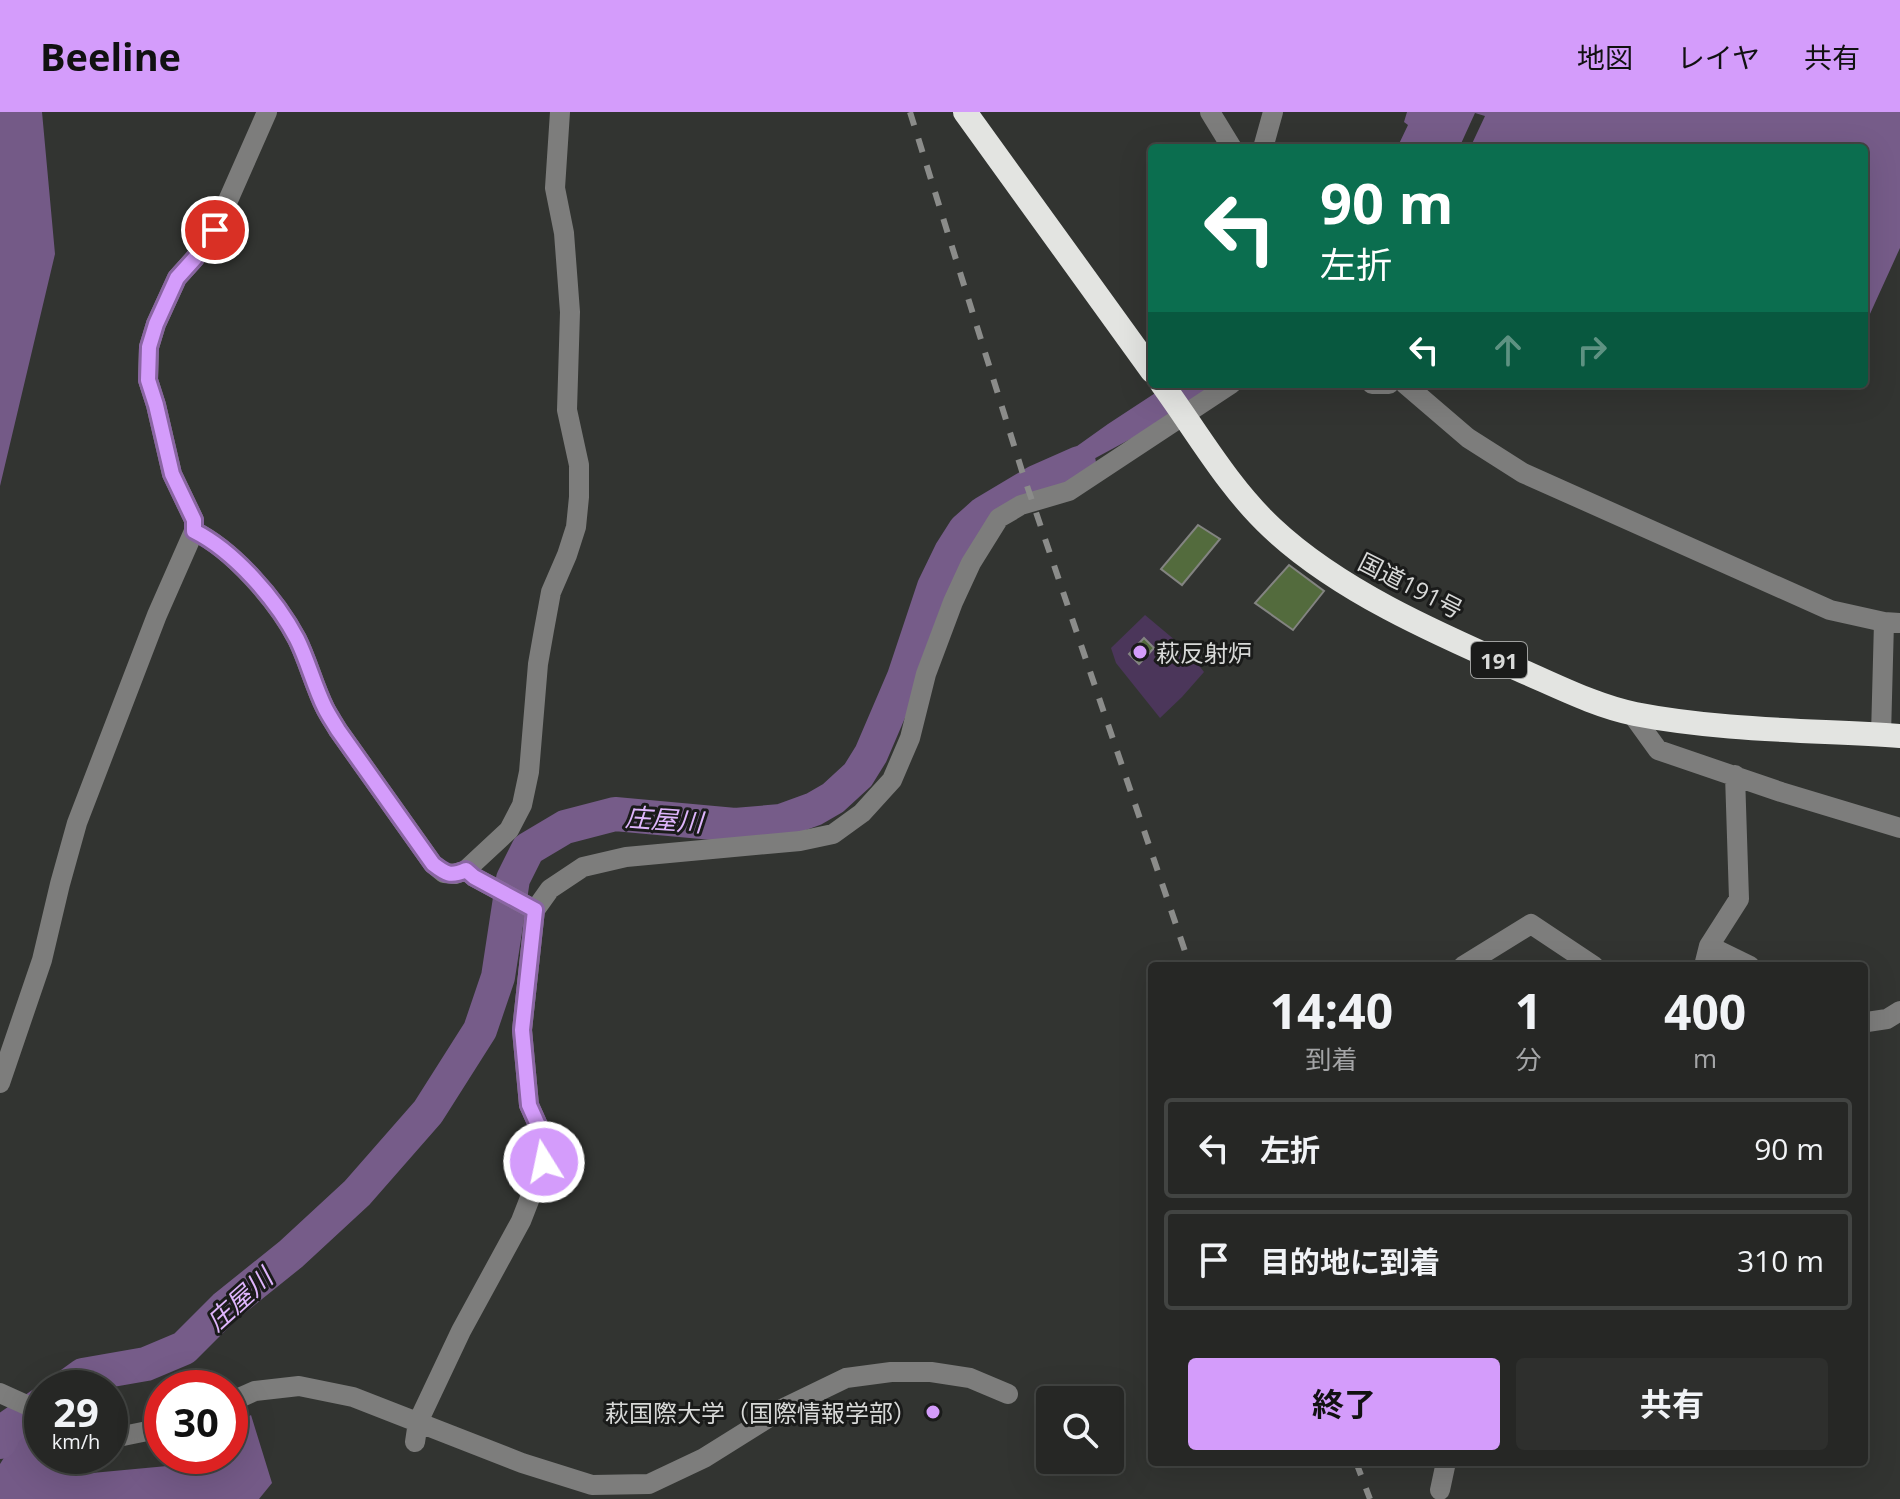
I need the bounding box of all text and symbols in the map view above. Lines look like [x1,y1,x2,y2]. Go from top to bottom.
text: Beeline [40,30,181,82]
text: 地図 [1577,38,1633,76]
text: レイヤ [1677,38,1760,76]
text: 共有 [1804,38,1860,76]
text: 90 m [1320,164,1454,240]
icon: left [1188,176,1292,280]
pin [181,196,249,264]
icon: arrive [193,208,237,252]
text: 左折 [1320,240,1392,289]
icon: left [1402,328,1446,372]
icon: ahead [1486,328,1530,372]
icon: right [1570,328,1614,372]
street label: 国道191号 [1353,545,1469,625]
place label: 萩反射炉 [1156,636,1252,669]
road number: 191 [1471,642,1527,678]
marker: 萩反射炉 [1131,643,1149,661]
water label: 庄屋川 [624,798,707,840]
text: 14:40 [1270,978,1393,1043]
text: 1 [1515,978,1542,1043]
text: 400 [1664,979,1746,1044]
text: m [1693,1040,1717,1076]
text: 到着 [1305,1041,1357,1077]
text: 分 [1516,1041,1542,1077]
position arrow [502,1120,586,1204]
icon: left [1192,1126,1236,1170]
text: 90 m [1754,1128,1824,1169]
text: 左折 [1260,1129,1320,1170]
icon: arrive [1192,1238,1236,1282]
text: 310 m [1737,1240,1824,1281]
text: 目的地に到着 [1260,1241,1440,1282]
water label: 庄屋川 [198,1258,282,1338]
button: 終了 [1188,1358,1500,1450]
button: 共有 [1516,1358,1828,1450]
speed limit sign: 30 [144,1370,248,1474]
text: 29 [53,1384,99,1439]
map controls [1036,1386,1124,1474]
button: search [1036,1386,1124,1474]
place label: 萩国際大学（国際情報学部） [605,1396,917,1429]
marker: 萩国際大学（国際情報学部） [924,1403,942,1421]
text: km/h [52,1428,100,1455]

